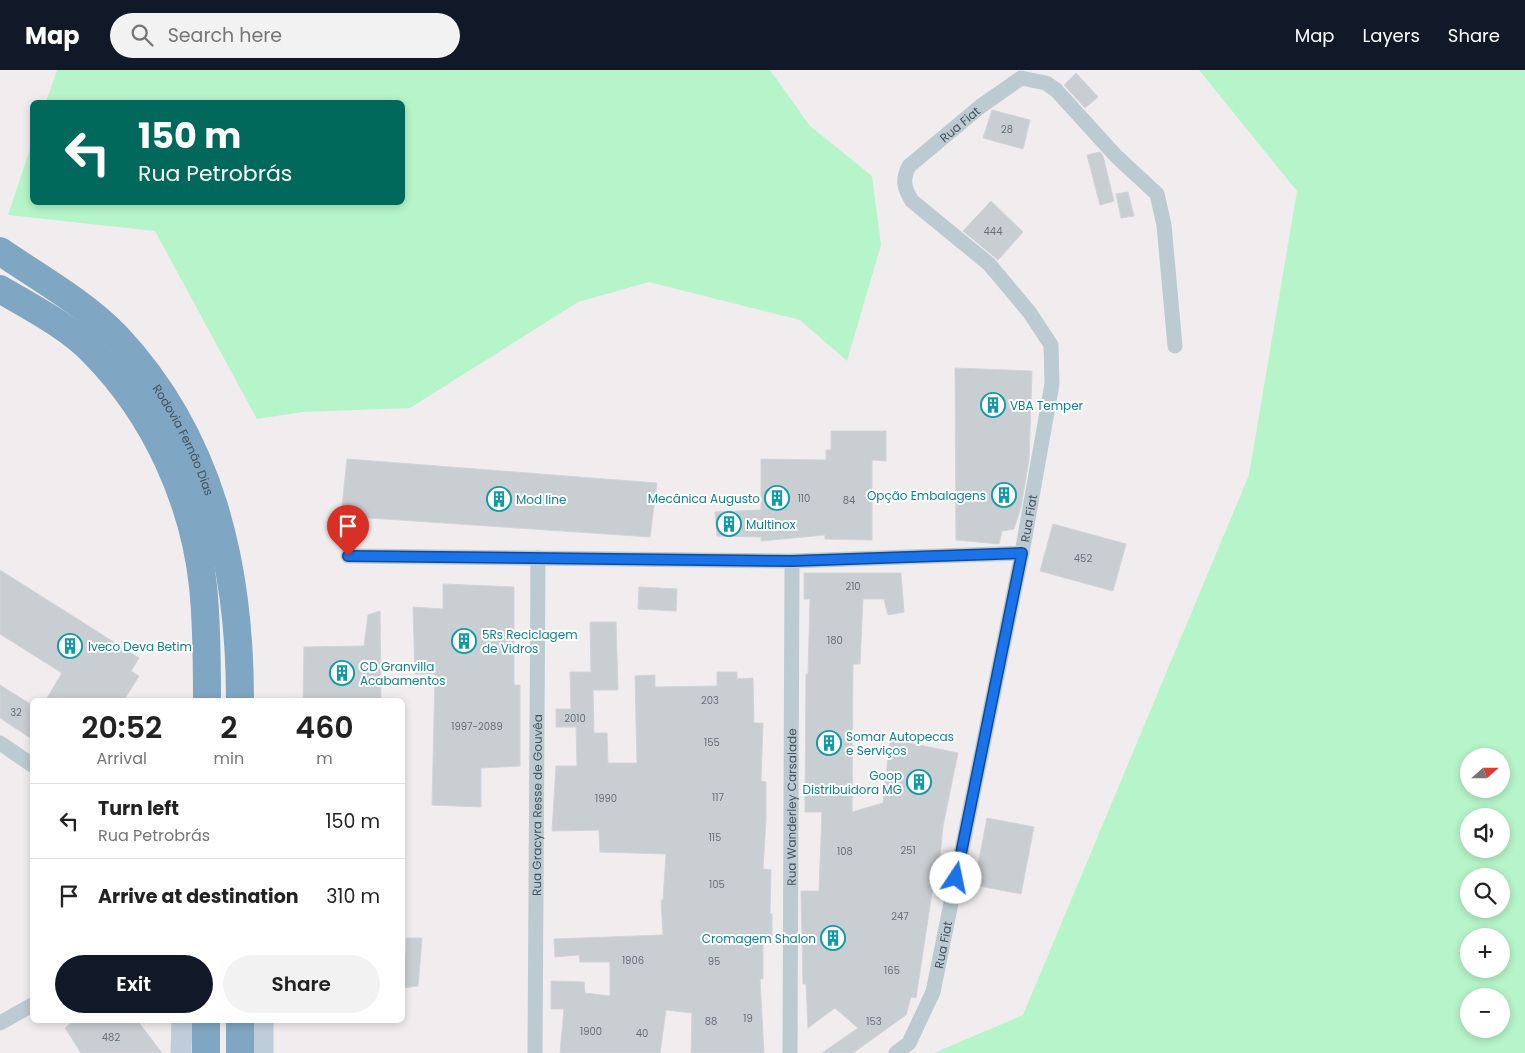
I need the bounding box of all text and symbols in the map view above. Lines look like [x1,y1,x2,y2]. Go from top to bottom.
search box [110,13,460,58]
text: Map [25,19,80,52]
icon: search [128,21,156,49]
text: Search here [168,22,282,49]
text: Map [1295,23,1335,48]
text: Layers [1363,23,1420,48]
text: Share [1448,23,1500,48]
street label: Rua Fiat [936,102,983,146]
text: 150 m [138,111,241,160]
icon: left [55,120,120,185]
house number: 28 [1001,122,1013,137]
text: Rua Petrobrás [138,158,292,189]
house number: 444 [984,224,1002,239]
street label: Rodovia Fernão Dias [149,381,218,498]
building icon: VBA Temper [980,392,1006,418]
place label: VBA Temper [1010,397,1084,414]
building icon: Opção Embalagens [991,482,1017,508]
building icon: Mecânica Augusto [764,485,790,511]
building icon: Mod line [486,486,512,512]
place label: Opção Embalagens [867,487,986,504]
place label: Mecânica Augusto [648,490,760,507]
place label: Mod line [516,491,566,508]
house number: 110 [798,491,810,506]
house number: 84 [843,493,855,508]
street label: Rua Fiat [1016,493,1041,543]
pin [327,505,369,556]
building icon: Multinox [716,511,742,537]
icon: arrive [334,512,362,540]
place label: Multinox [746,516,796,533]
house number: 452 [1074,551,1092,566]
house number: 210 [845,579,861,594]
place label: 5Rs Reciclagem de Vidros [482,626,578,657]
building icon: 5Rs Reciclagem de Vidros [451,628,477,654]
building icon: Iveco Deva Betim [57,633,83,659]
house number: 180 [827,633,843,648]
place label: Iveco Deva Betim [88,638,192,655]
place label: CD Granvilla Acabamentos [360,658,446,689]
building icon: CD Granvilla Acabamentos [329,660,355,686]
house number: 203 [701,693,719,708]
house number: 32 [10,705,22,720]
text: 20:52 [81,706,162,749]
text: 2 [220,706,237,749]
text: 460 [295,706,354,749]
house number: 2010 [564,711,586,726]
street label: Rua Gracyra Resse de Gouvêa [527,714,546,896]
house number: 1997-2089 [451,719,503,734]
street label: Rua Wanderley Carsalade [782,728,800,886]
place label: Somar Autopecas e Serviços [846,728,954,759]
building icon: Somar Autopecas e Serviços [816,730,842,756]
house number: 155 [704,735,720,750]
text: Arrival [97,747,147,770]
text: min [213,747,244,770]
text: m [316,747,333,770]
north arrow [1460,748,1510,798]
map controls [1460,748,1510,1038]
place label: Goop Distribuidora MG [803,767,902,798]
building icon: Goop Distribuidora MG [906,769,932,795]
house number: 117 [712,790,724,805]
house number: 1990 [595,791,617,806]
text: Turn left [98,795,179,822]
icon: left [55,807,83,835]
text: 150 m [325,808,380,835]
button: sound [1460,808,1510,858]
text: Rua Petrobrás [98,824,210,847]
house number: 115 [709,830,721,845]
house number: 251 [900,843,916,858]
house number: 108 [837,844,853,859]
position arrow [929,851,981,903]
button: search [1460,868,1510,918]
house number: 105 [709,877,725,892]
icon: arrive [55,882,83,910]
text: Arrive at destination [98,883,299,910]
text: 310 m [326,883,380,910]
house number: 247 [891,909,909,924]
street label: Rua Fiat [930,920,956,970]
building icon: Cromagem Shalon [820,925,846,951]
button: + [1460,928,1510,978]
place label: Cromagem Shalon [702,930,816,947]
house number: 1906 [622,953,644,968]
house number: 95 [708,954,720,969]
button: Exit [55,955,213,1013]
button: Share [223,955,380,1013]
house number: 165 [884,963,900,978]
button: − [1460,988,1510,1038]
house number: 19 [743,1011,753,1026]
house number: 88 [705,1014,717,1029]
house number: 153 [866,1014,882,1029]
house number: 1900 [580,1024,602,1039]
house number: 40 [636,1026,648,1041]
house number: 482 [102,1030,120,1045]

